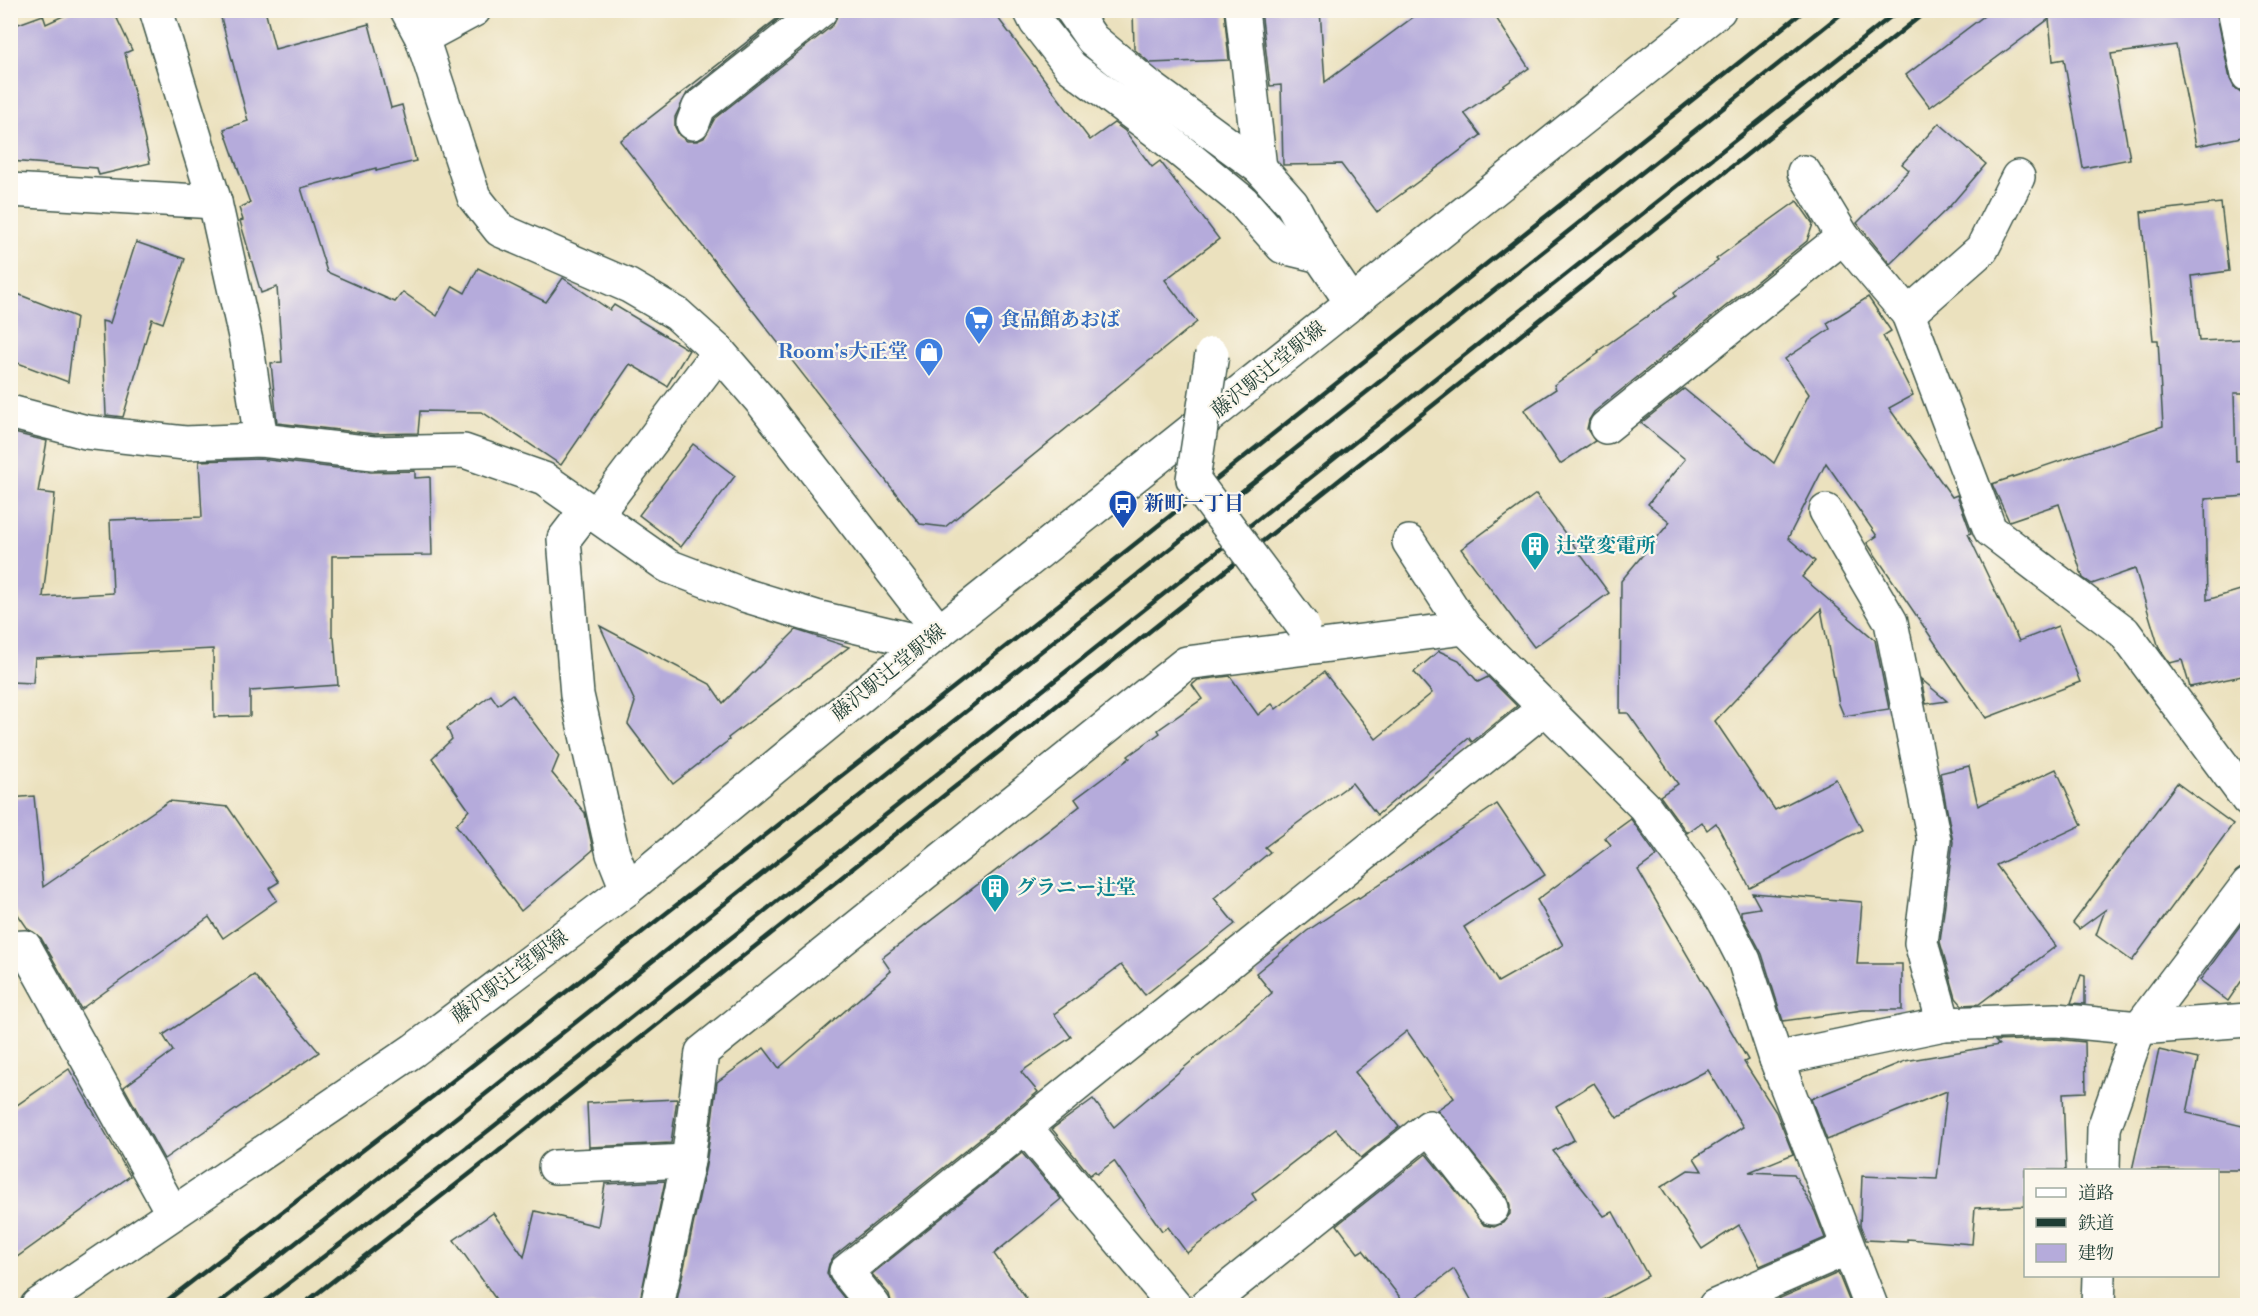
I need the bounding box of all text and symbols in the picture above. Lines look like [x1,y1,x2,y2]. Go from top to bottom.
supermarket icon: 食品館あおば [963,304,995,346]
place label: 食品館あおば [1000,308,1120,333]
street label: 藤沢駅辻堂駅線 [1207,316,1331,424]
shop icon: Room's大正堂 [913,336,945,378]
place label: Room's大正堂 [778,340,908,365]
bus stop icon: 新町一丁目 [1107,488,1139,530]
place label: 新町一丁目 [1144,492,1244,517]
building icon: 辻堂変電所 [1519,530,1551,572]
place label: 辻堂変電所 [1556,534,1656,559]
street label: 藤沢駅辻堂駅線 [827,619,951,727]
building icon: グラニー辻堂 [979,872,1011,914]
place label: グラニー辻堂 [1016,876,1136,901]
street label: 藤沢駅辻堂駅線 [447,925,573,1029]
legend [2024,1169,2219,1277]
text: 道路 [2078,1182,2114,1205]
text: 鉄道 [2078,1212,2114,1235]
text: 建物 [2078,1242,2114,1265]

